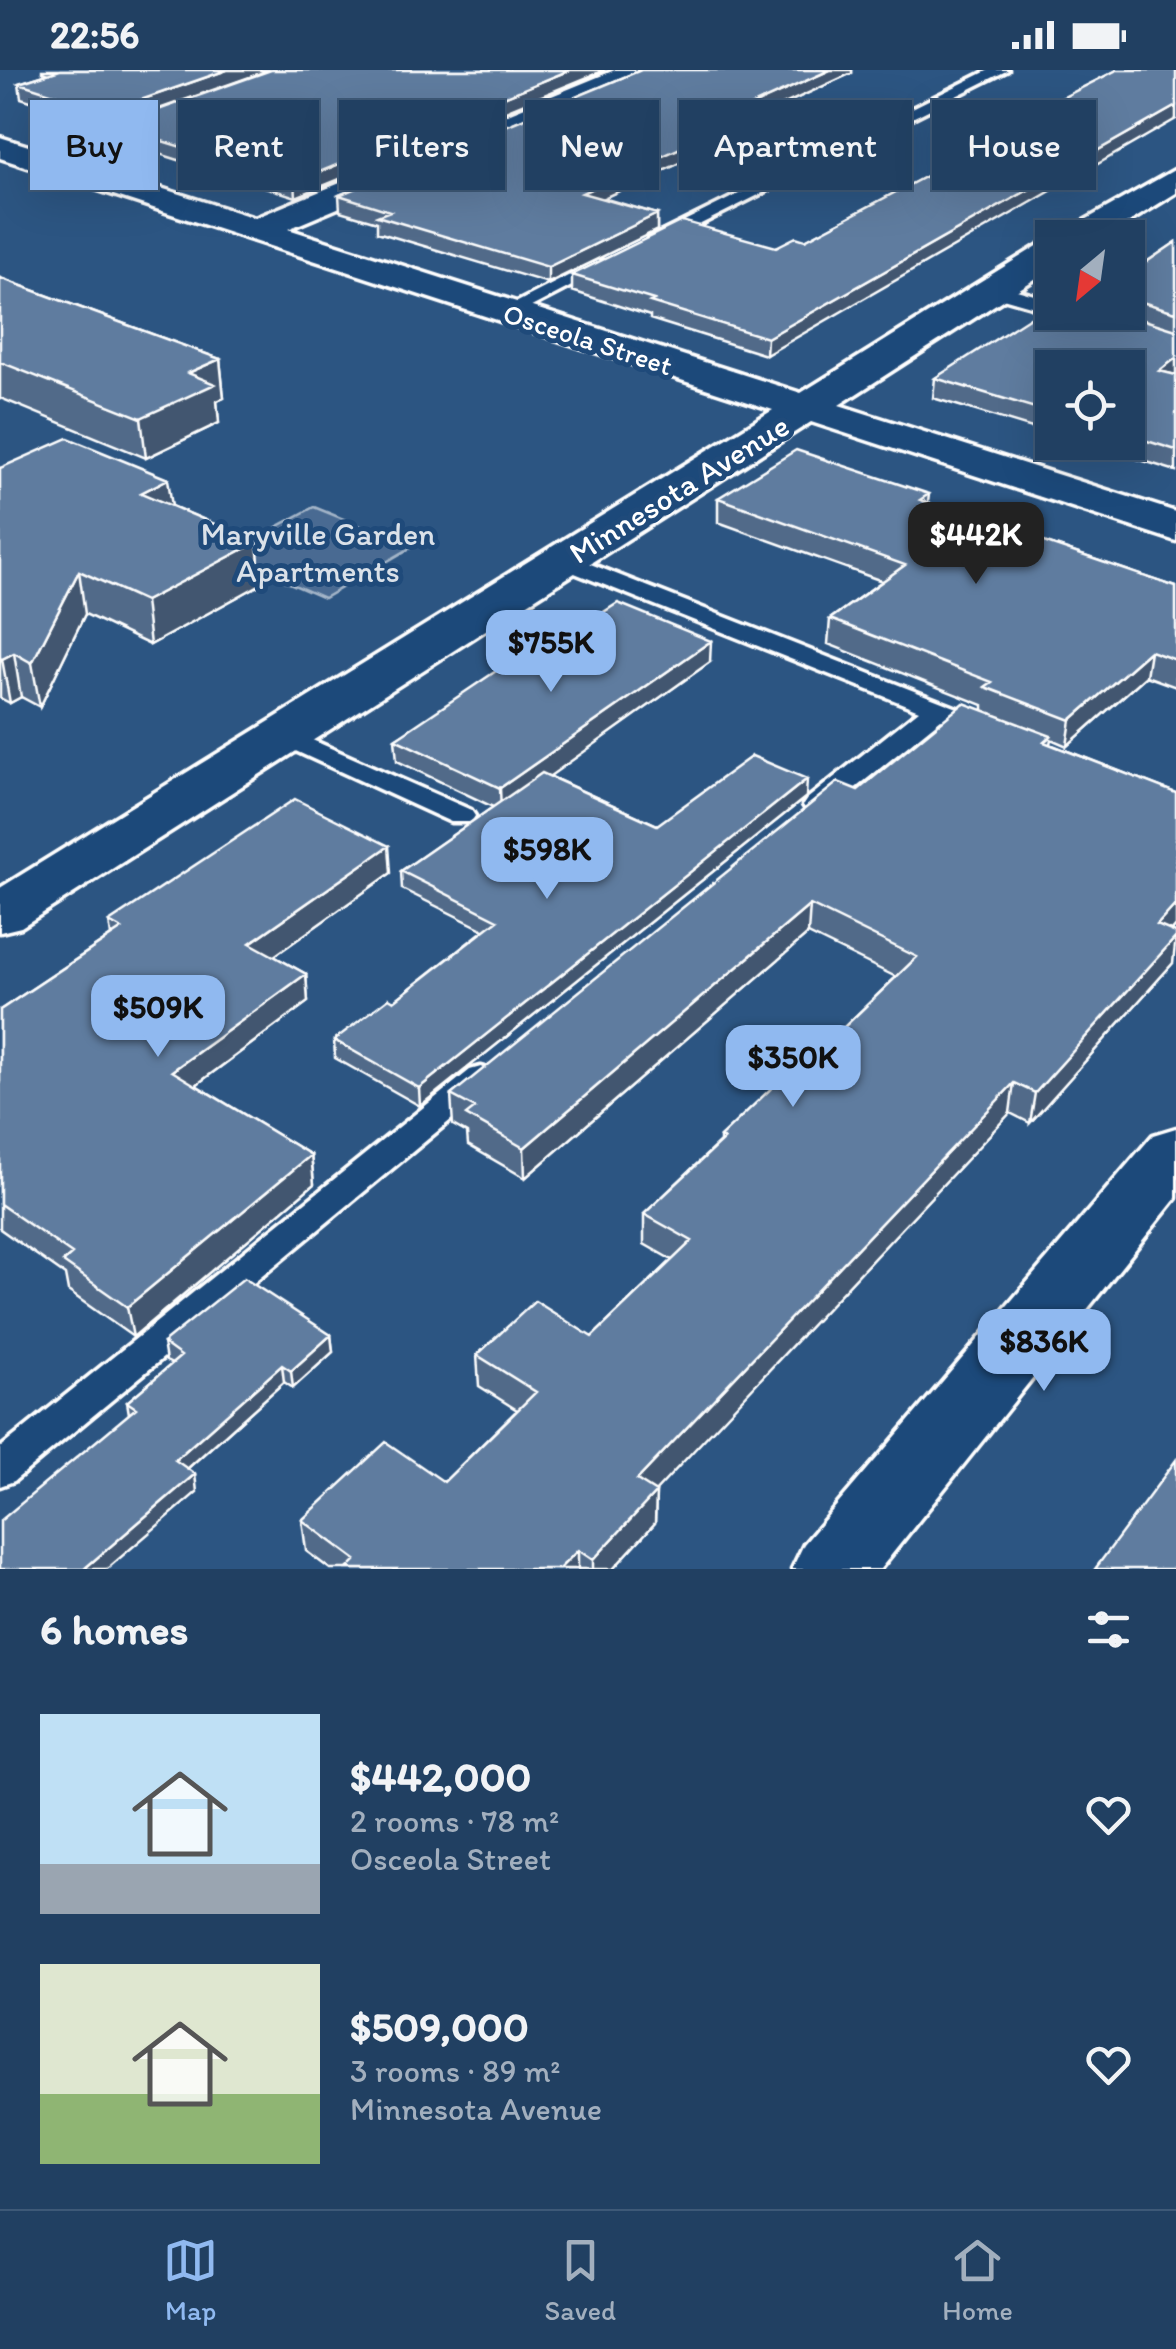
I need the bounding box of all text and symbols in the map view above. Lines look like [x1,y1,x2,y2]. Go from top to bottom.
text: 22:56 [50,12,139,58]
chip: Buy [30,100,158,190]
chip: Rent [178,100,319,190]
chip: Filters [339,100,505,190]
chip: New [525,100,659,190]
chip: Apartment [679,100,912,190]
chip: House [932,100,1096,190]
north arrow [1035,220,1145,330]
map controls [1035,220,1145,460]
street label: Osceola Street [499,296,677,382]
button: locate [1035,350,1145,460]
street label: Minnesota Avenue [562,406,796,572]
pin: $442K [906,502,1046,587]
park label: Maryville Garden Apartments [201,515,435,590]
text: $442K [930,515,1022,553]
pin: $755K [481,610,621,695]
text: $755K [508,623,594,661]
pin: $598K [477,817,617,902]
text: $598K [503,830,591,868]
pin: $509K [88,975,228,1060]
text: $509K [113,988,203,1026]
pin: $350K [723,1025,863,1110]
text: $350K [748,1038,838,1076]
pin: $836K [974,1309,1114,1394]
text: $836K [1000,1322,1088,1360]
icon: filters [1081,1602,1136,1657]
text: 6 homes [40,1604,188,1655]
text: $442,000 [350,1751,531,1802]
icon: home [120,1754,240,1874]
icon: heart [1081,1787,1136,1842]
text: 2 rooms · 78 m² [350,1802,559,1840]
text: Osceola Street [350,1840,551,1878]
text: $509,000 [350,2001,529,2052]
icon: home [120,2004,240,2124]
icon: heart [1081,2037,1136,2092]
text: 3 rooms · 89 m² [350,2052,561,2090]
text: Minnesota Avenue [350,2090,602,2128]
tab: Map [163,2233,218,2327]
tab: Saved [544,2233,616,2327]
tab: Home [942,2233,1013,2327]

